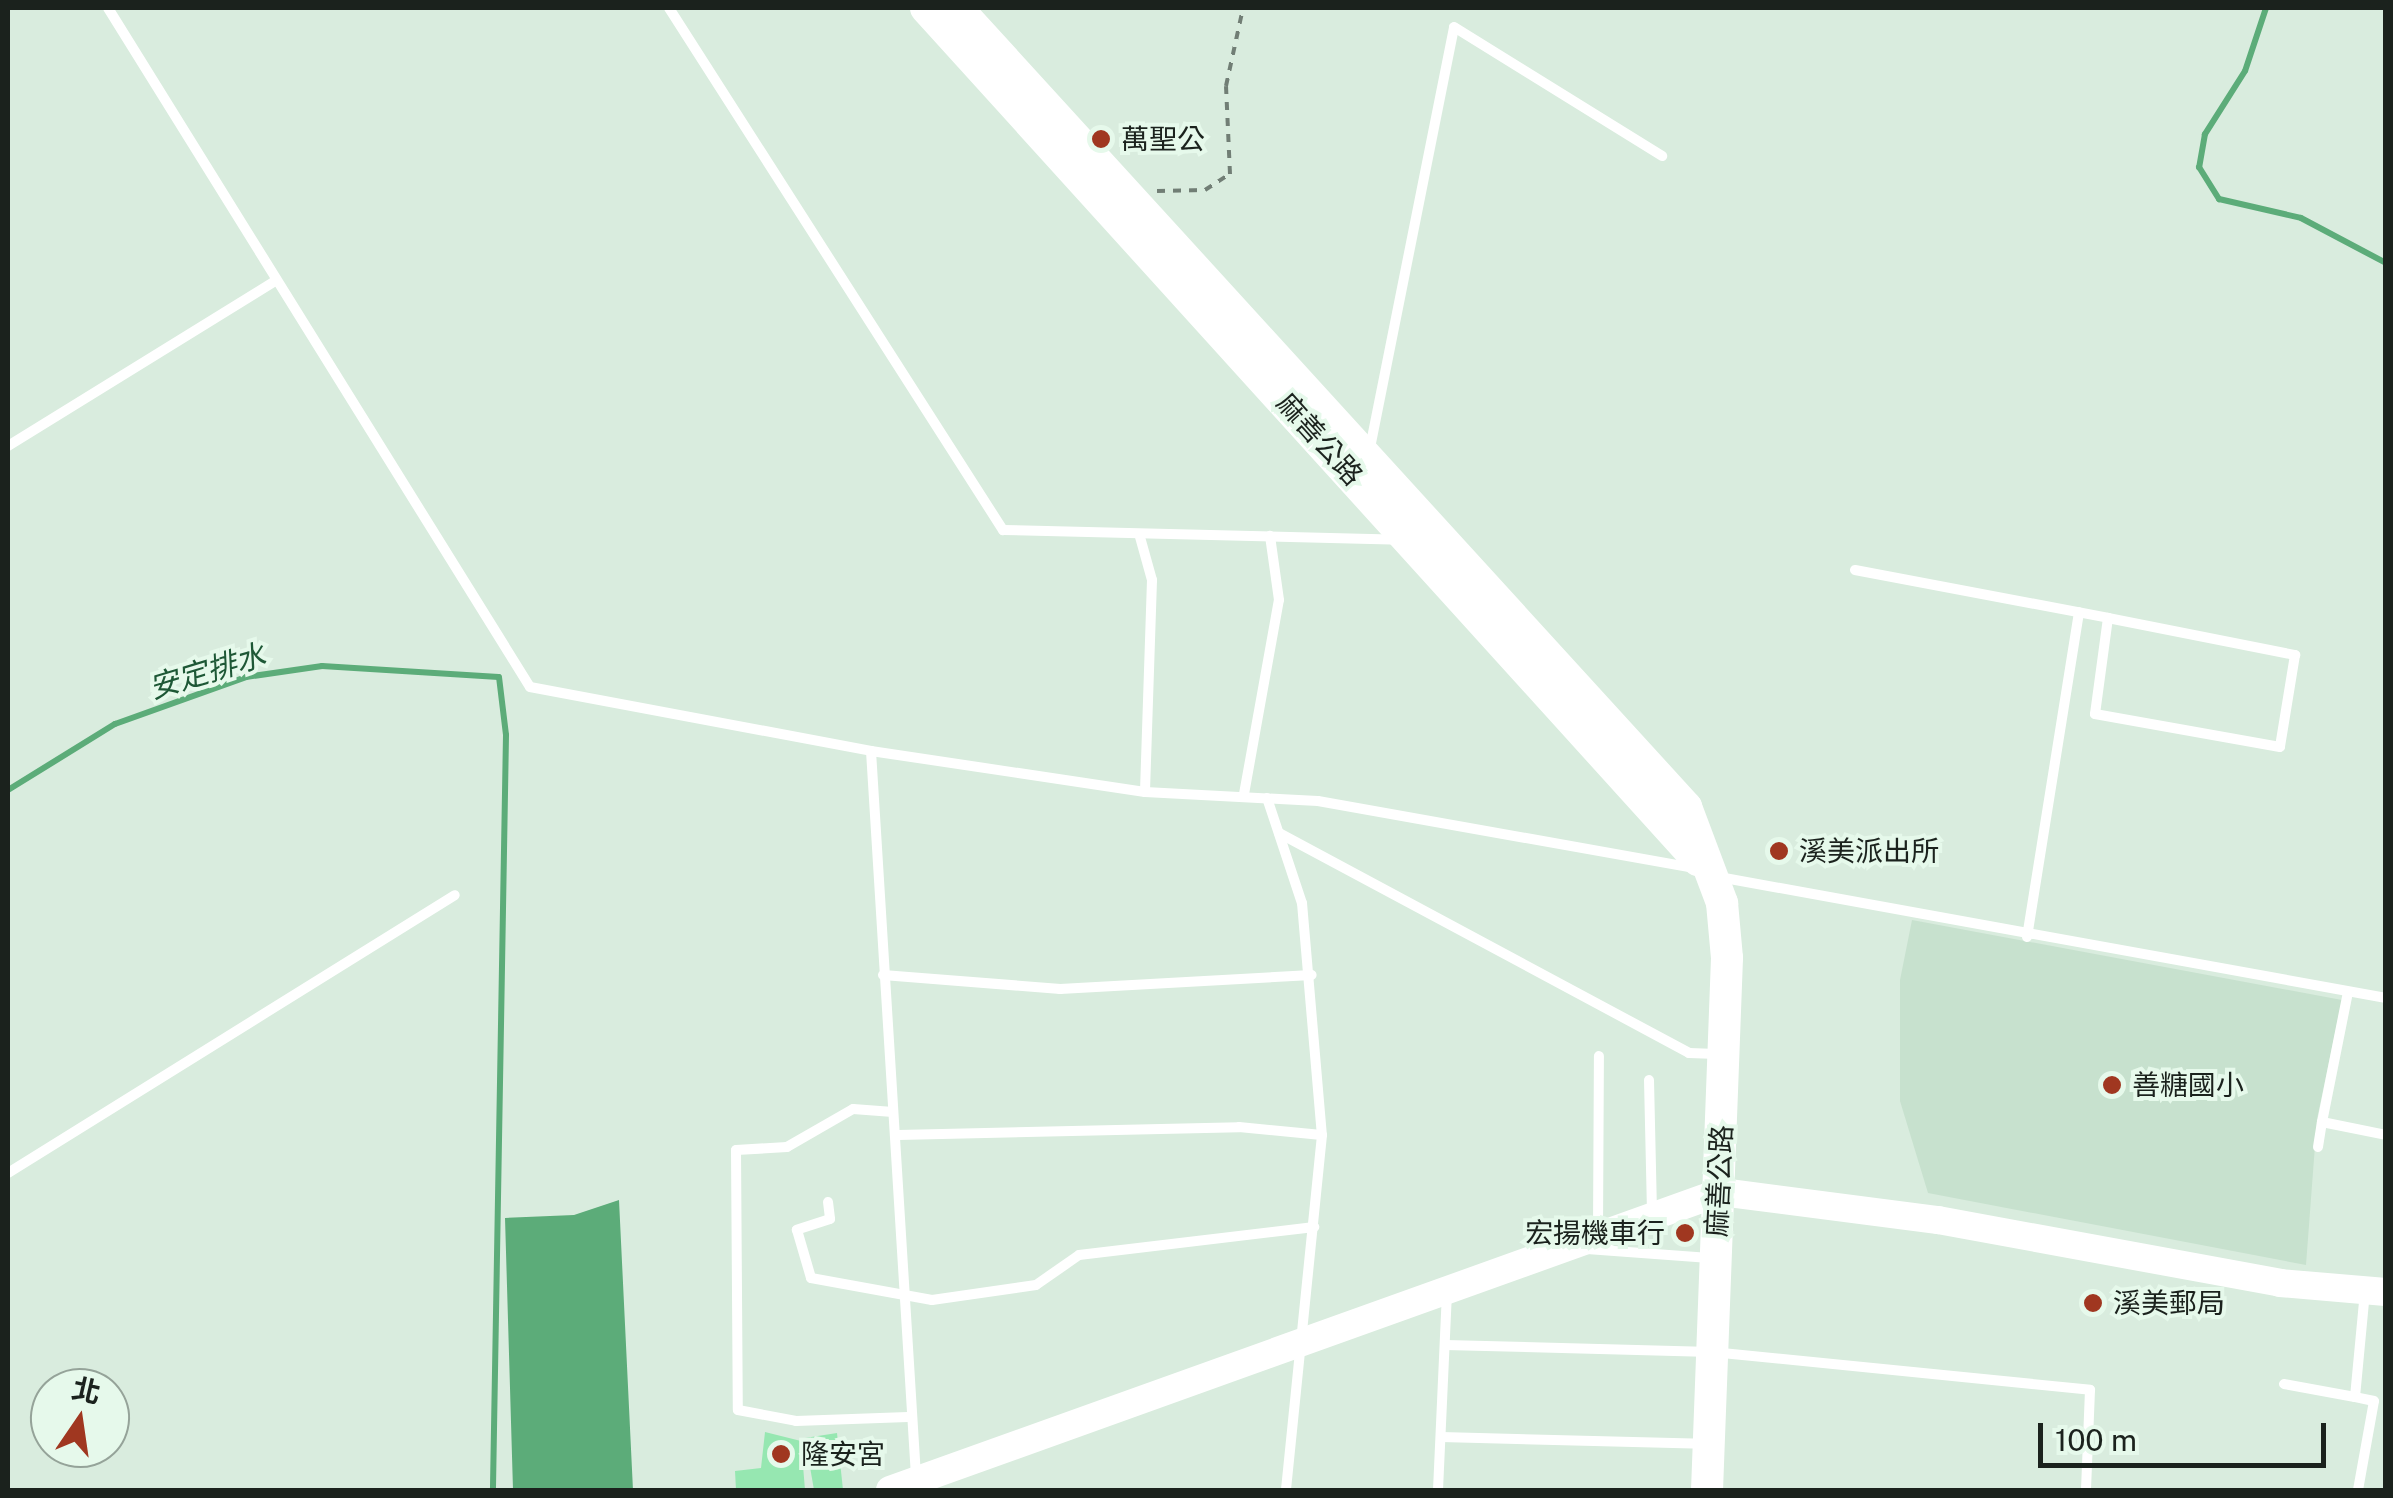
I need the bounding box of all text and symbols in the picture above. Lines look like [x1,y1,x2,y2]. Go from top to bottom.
place label: 萬聖公 [1121,122,1205,156]
marker: 萬聖公 [1090,128,1112,150]
street label: 麻善公路 [1270,386,1370,492]
water label: 安定排水 [144,636,270,706]
place label: 溪美派出所 [1799,834,1939,868]
marker: 溪美派出所 [1768,840,1790,862]
place label: 善糖國小 [2132,1068,2244,1102]
marker: 善糖國小 [2101,1074,2123,1096]
street label: 麻善公路 [1699,1124,1739,1238]
place label: 宏揚機車行 [1525,1216,1665,1250]
marker: 宏揚機車行 [1674,1222,1696,1244]
place label: 溪美郵局 [2113,1286,2225,1320]
marker: 溪美郵局 [2082,1292,2104,1314]
north arrow [30,1368,130,1468]
text: 北 [69,1371,104,1409]
scale bar [2043,1403,2330,1465]
text: 100 m [2055,1422,2137,1458]
place label: 隆安宮 [801,1437,885,1471]
marker: 隆安宮 [770,1443,792,1465]

